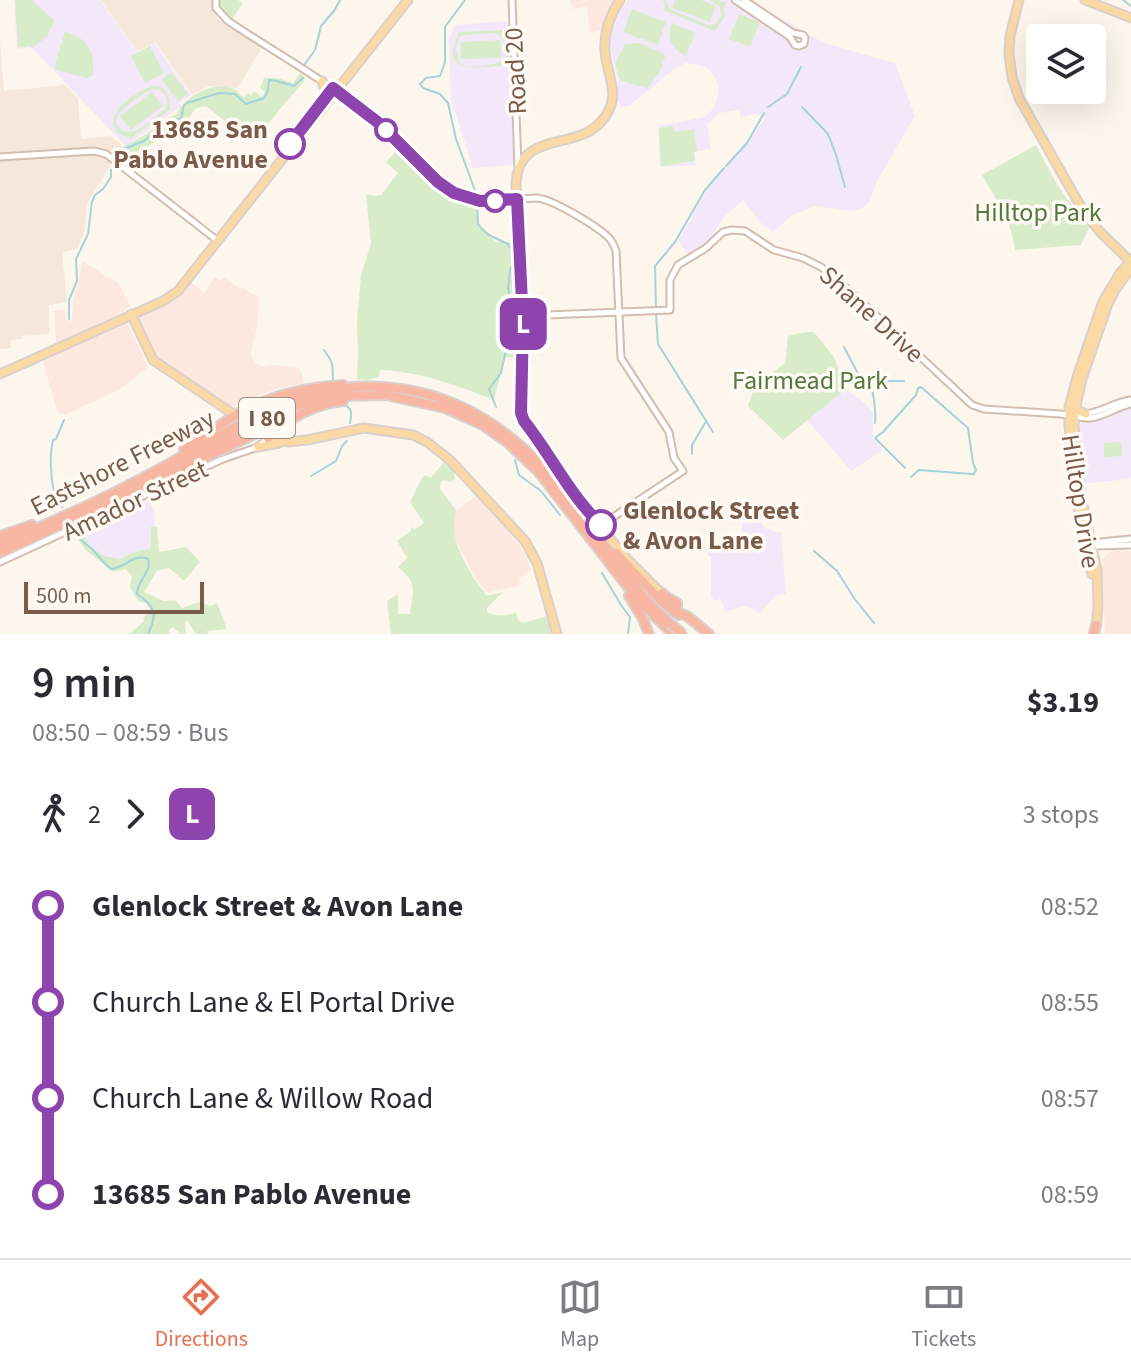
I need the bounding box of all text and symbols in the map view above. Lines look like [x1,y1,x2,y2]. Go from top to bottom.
map controls [1026,24,1106,104]
button: layers [1026,24,1106,104]
street label: Road 20 [495,27,536,115]
place label: 13685 San Pablo Avenue [113,111,268,178]
unlabelled marker [375,119,397,141]
marker: 13685 San Pablo Avenue [275,129,305,159]
unlabelled marker [484,190,506,212]
park label: Hilltop Park [974,194,1102,231]
street label: Shane Drive [811,257,932,372]
line badge: L [497,298,549,350]
text: L [516,304,530,344]
park label: Fairmead Park [732,362,888,399]
road number: I 80 [239,398,295,438]
street label: Eastshore Freeway [24,400,221,525]
street label: Hilltop Drive [1052,431,1109,571]
street label: Amador Street [56,450,214,550]
place label: Glenlock Street & Avon Lane [623,492,799,559]
marker: Glenlock Street & Avon Lane [586,510,616,540]
scale bar [24,578,204,614]
text: 500 m [36,580,91,612]
text: 9 min [32,652,137,715]
text: $3.19 [1027,681,1099,724]
text: 08:50 – 08:59 · Bus [32,714,228,751]
icon: walk [32,792,76,836]
icon: forward [113,792,157,836]
text: L [185,794,199,834]
text: 2 [88,796,101,833]
text: 3 stops [1023,796,1099,833]
text: Glenlock Street & Avon Lane [92,885,463,928]
text: 08:52 [1041,888,1099,925]
text: Church Lane & El Portal Drive [92,981,455,1024]
text: 08:55 [1041,984,1099,1021]
text: Church Lane & Willow Road [92,1077,434,1120]
text: 08:57 [1041,1080,1099,1117]
text: 13685 San Pablo Avenue [92,1173,411,1216]
text: 08:59 [1041,1176,1099,1213]
tab: Directions [155,1275,248,1355]
tab: Map [558,1275,602,1355]
tab: Tickets [911,1275,976,1355]

